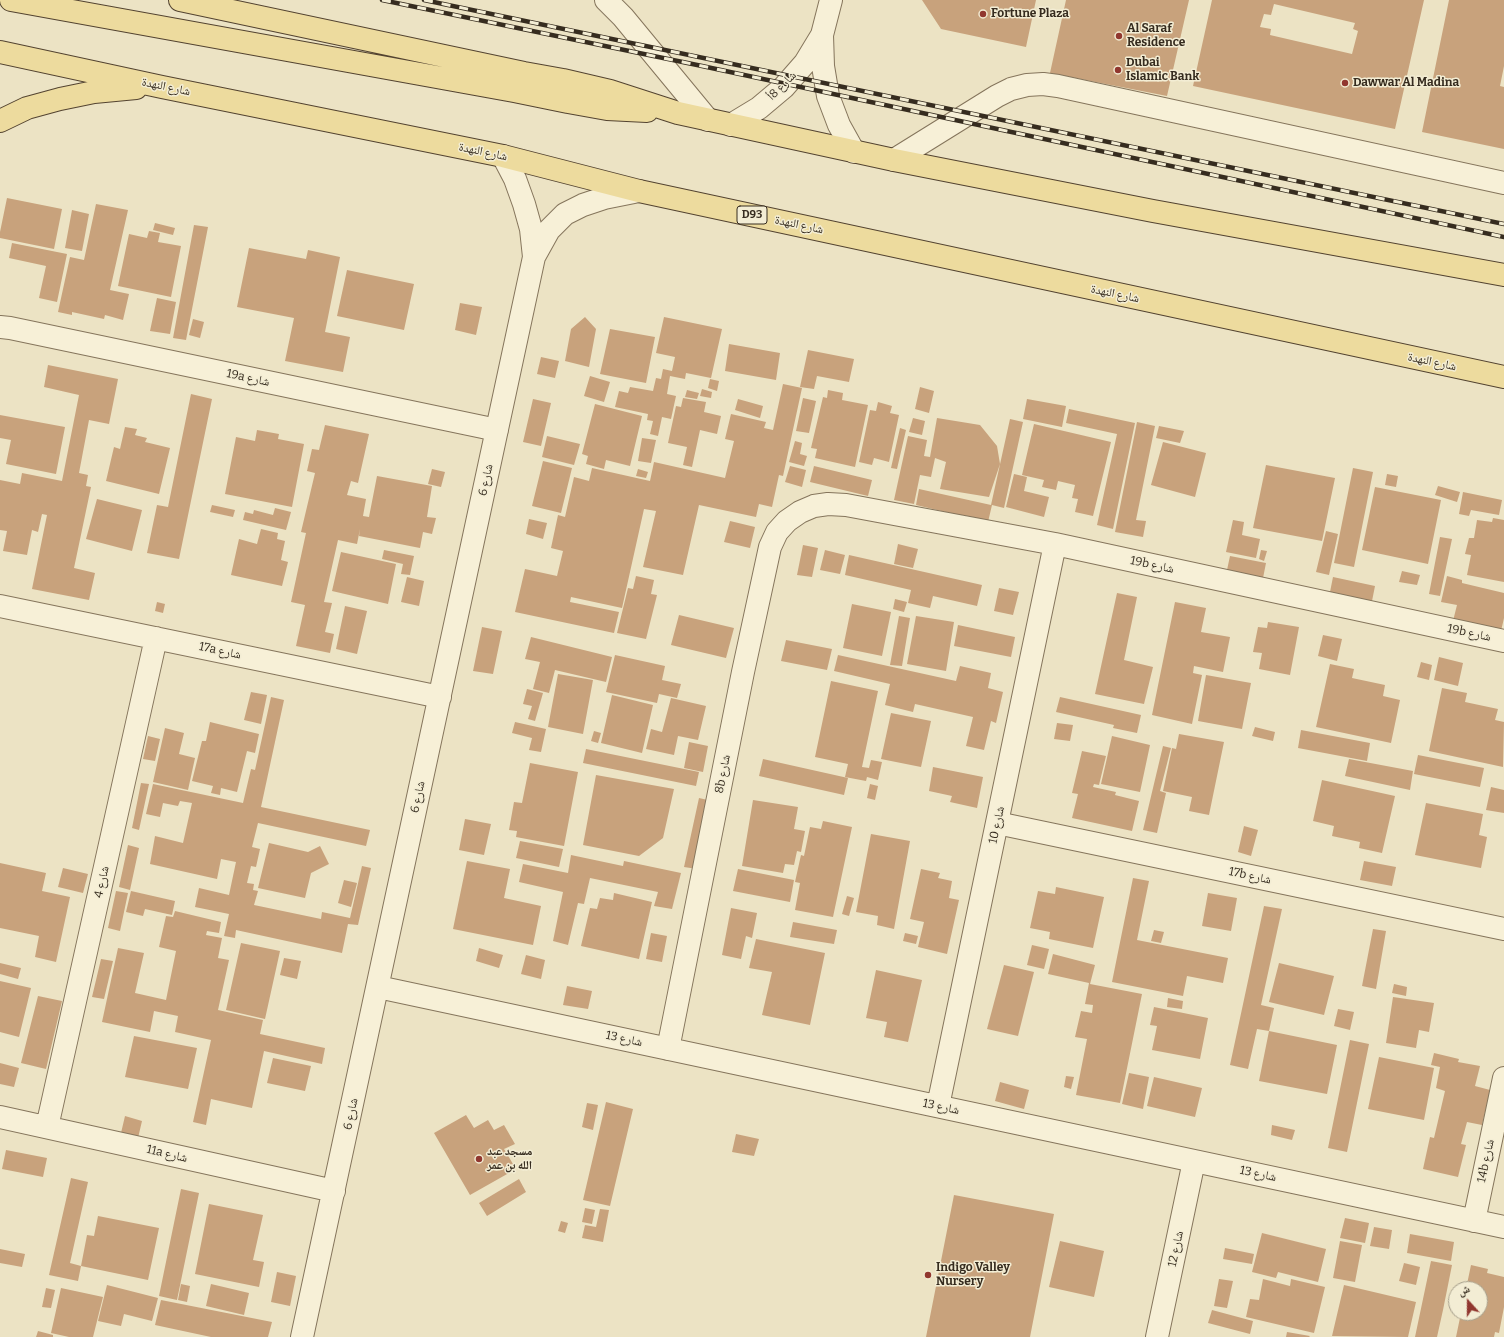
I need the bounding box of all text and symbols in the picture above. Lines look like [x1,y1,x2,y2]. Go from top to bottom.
place label: Fortune Plaza [991,7,1069,21]
marker: Fortune Plaza [978,9,988,19]
place label: Al Saraf Residence [1127,22,1185,50]
marker: Al Saraf Residence [1114,31,1124,41]
place label: Dubai Islamic Bank [1126,56,1199,84]
marker: Dubai Islamic Bank [1113,65,1123,75]
street label: شارع 8أ [764,68,800,104]
street label: شارع النهدة [140,75,192,99]
place label: Dawwar Al Madina [1353,76,1459,90]
marker: Dawwar Al Madina [1340,78,1350,88]
street label: شارع النهدة [457,140,509,164]
road number: D93 [737,206,767,224]
street label: شارع النهدة [773,213,825,237]
street label: شارع النهدة [1089,282,1141,306]
street label: شارع النهدة [1406,350,1458,374]
street label: 19a شارع [225,366,271,390]
street label: شارع 6 [476,463,496,497]
street label: 19b شارع [1129,553,1175,577]
street label: 19b شارع [1446,621,1492,645]
street label: 17a شارع [198,640,242,662]
street label: 8b شارع [712,753,734,795]
street label: شارع 6 [408,780,428,814]
street label: شارع 10 [986,805,1008,845]
street label: 17b شارع [1228,864,1272,888]
street label: شارع 4 [91,865,113,899]
street label: شارع 13 [604,1028,644,1050]
street label: شارع 13 [921,1096,961,1118]
street label: شارع 6 [341,1097,361,1131]
street label: 14b شارع [1474,1138,1498,1184]
street label: 11a شارع [145,1142,189,1166]
place label: مسجد عبد الله بن عمر [487,1145,532,1173]
marker: مسجد عبد الله بن عمر [474,1154,484,1164]
street label: شارع 13 [1238,1163,1278,1185]
street label: شارع 12 [1165,1230,1187,1268]
place label: Indigo Valley Nursery [936,1261,1010,1289]
marker: Indigo Valley Nursery [923,1270,933,1280]
north arrow [1448,1281,1488,1321]
text: ش [1456,1282,1472,1298]

